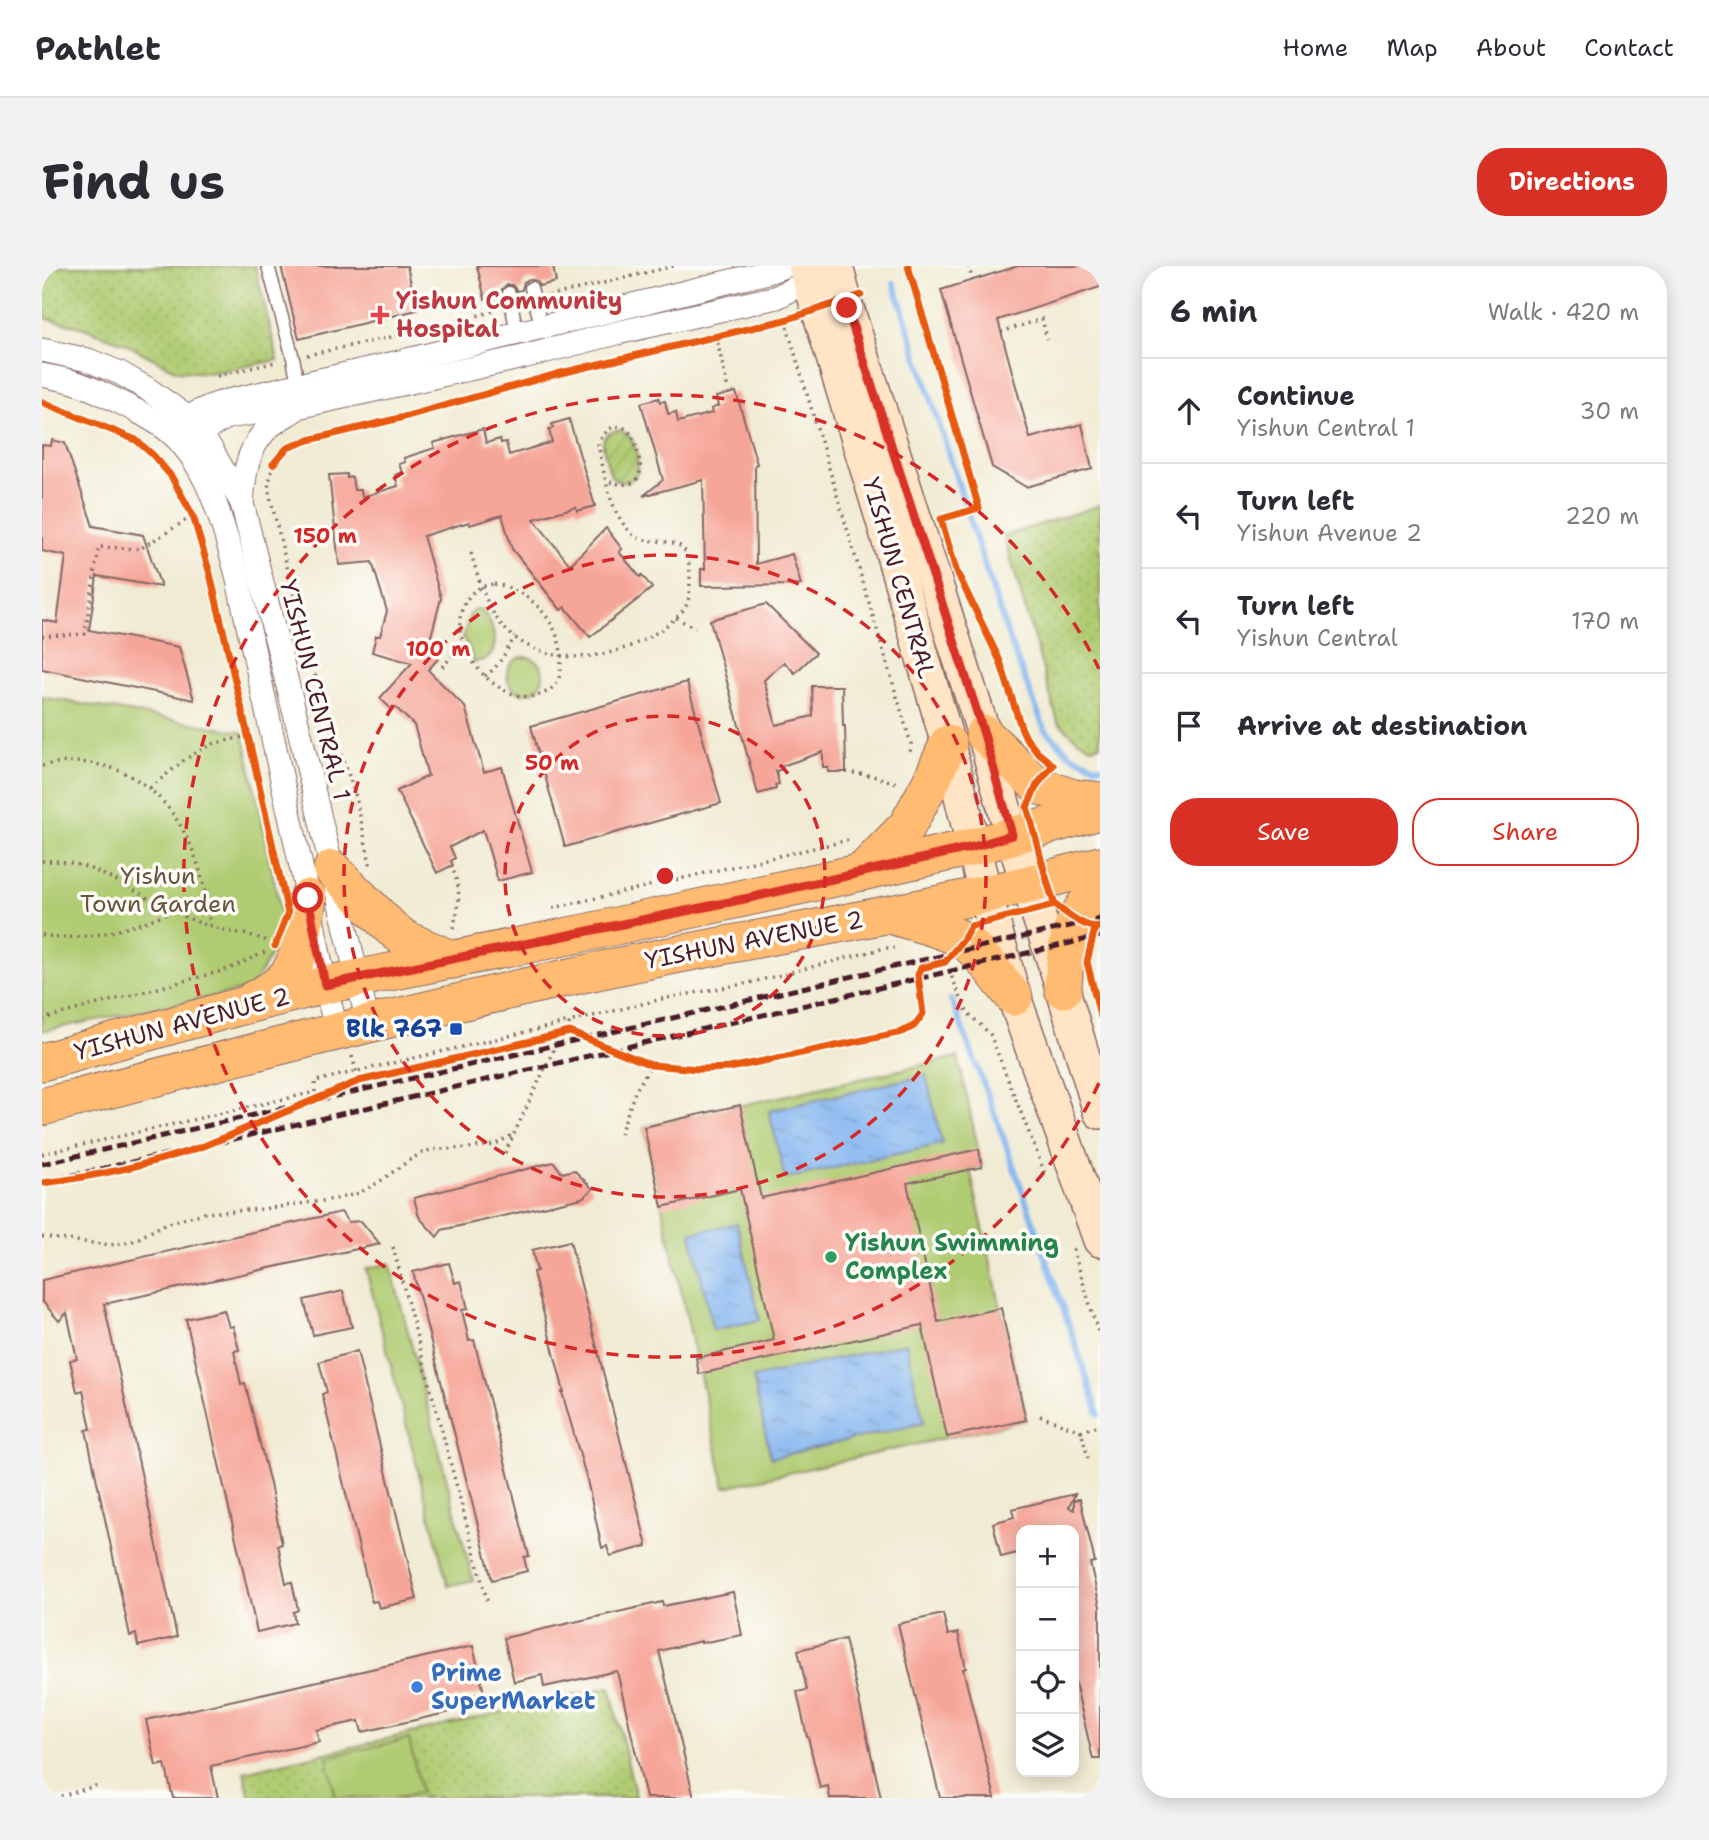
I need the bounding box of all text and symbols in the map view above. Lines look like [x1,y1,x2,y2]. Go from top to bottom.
text: Pathlet [35,26,161,71]
text: Home [1282,32,1348,64]
text: Map [1386,32,1438,64]
text: About [1476,32,1546,64]
text: Contact [1584,32,1674,64]
button: Directions [1477,148,1667,216]
text: Find us [42,149,225,215]
place label: Yishun Community Hospital [396,285,622,345]
text: 6 min [1170,291,1257,332]
route end [831,292,862,323]
text: Walk · 420 m [1488,297,1639,327]
marker: Yishun Community Hospital [370,305,390,325]
text: Continue [1237,378,1355,413]
icon: ahead [1170,392,1208,430]
text: 30 m [1580,396,1639,426]
text: Yishun Central 1 [1237,413,1415,443]
street label: YISHUN CENTRAL [855,474,943,682]
text: Turn left [1237,483,1354,518]
icon: left [1170,497,1208,535]
text: 220 m [1565,501,1639,531]
text: Yishun Avenue 2 [1237,518,1422,548]
text: 150 m [293,522,357,550]
street label: YISHUN CENTRAL 1 [272,576,358,804]
text: Turn left [1237,588,1354,623]
icon: left [1170,602,1208,640]
text: 170 m [1571,606,1639,636]
text: Yishun Central [1237,623,1398,653]
text: 100 m [406,635,470,663]
icon: arrive [1170,707,1208,745]
text: Arrive at destination [1237,708,1527,743]
text: 50 m [525,749,579,777]
button: Save [1170,798,1398,866]
button: Share [1412,798,1639,866]
park label: Yishun Town Garden [80,860,236,920]
centre of rings [653,864,677,888]
route start [292,882,323,913]
street label: YISHUN AVENUE 2 [642,903,866,977]
street label: YISHUN AVENUE 2 [71,980,293,1068]
place label: Blk 767 [346,1013,442,1045]
marker: Blk 767 [448,1021,464,1037]
place label: Yishun Swimming Complex [845,1227,1059,1287]
marker: Yishun Swimming Complex [823,1249,839,1265]
map controls [1016,1525,1079,1777]
button: + [1016,1525,1079,1588]
button: − [1016,1588,1079,1651]
button: locate [1016,1651,1079,1714]
place label: Prime SuperMarket [431,1657,596,1717]
marker: Prime SuperMarket [409,1679,425,1695]
button: layers [1016,1714,1079,1777]

